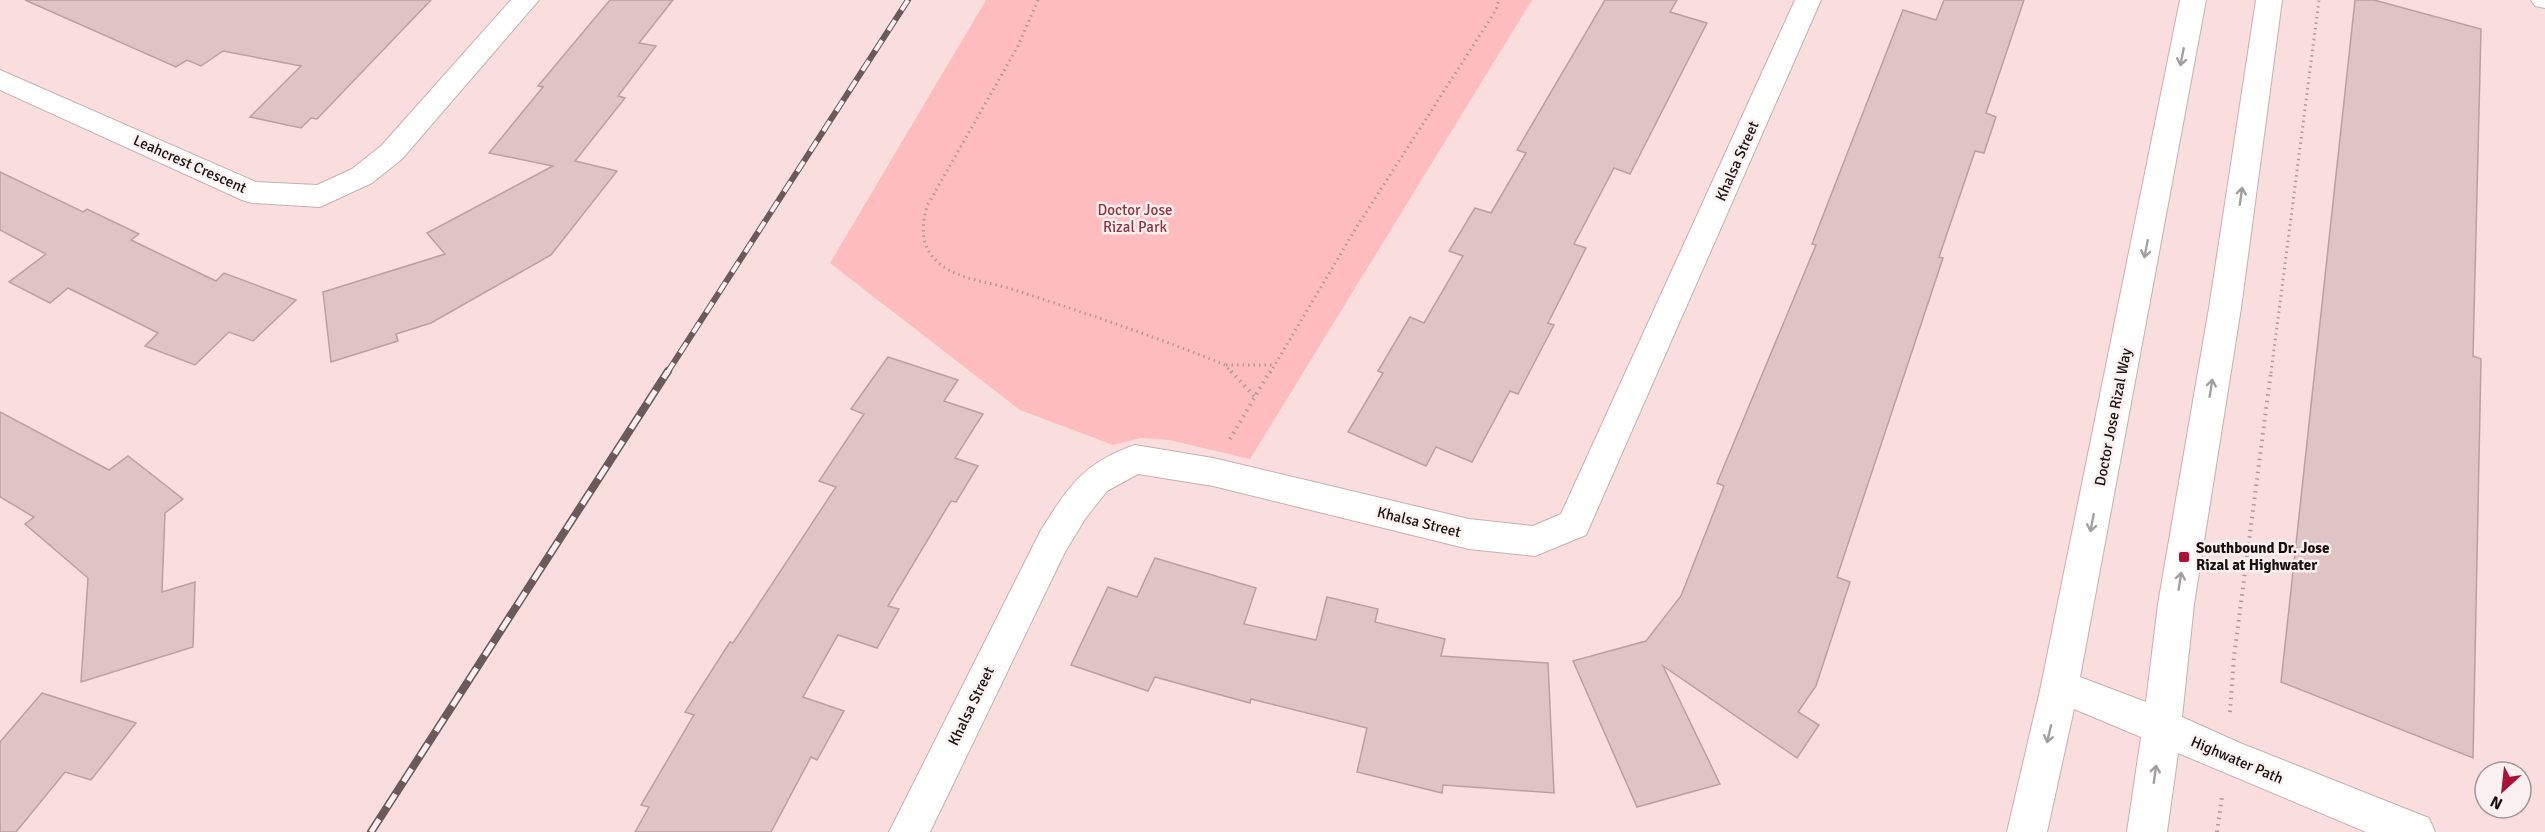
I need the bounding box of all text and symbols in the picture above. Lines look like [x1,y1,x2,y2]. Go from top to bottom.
one-way arrow [2176,47,2187,67]
street label: Khalsa Street [1711,118,1763,204]
street label: Leahcrest Crescent [131,131,249,197]
one-way arrow [2235,186,2246,206]
park label: Doctor Jose Rizal Park [1098,201,1172,236]
one-way arrow [2140,239,2151,258]
street label: Doctor Jose Rizal Way [2091,347,2135,487]
one-way arrow [2206,379,2217,399]
street label: Khalsa Street [1375,503,1463,541]
one-way arrow [2086,512,2097,532]
place label: Southbound Dr. Jose Rizal at Highwater [2196,539,2329,574]
marker: Southbound Dr. Jose Rizal at Highwater [2177,550,2191,564]
one-way arrow [2174,571,2185,591]
street label: Khalsa Street [944,664,998,748]
one-way arrow [2042,725,2054,744]
street label: Highwater Path [2188,732,2286,788]
north arrow [2473,760,2533,820]
one-way arrow [2150,765,2161,785]
text: N [2487,791,2506,814]

